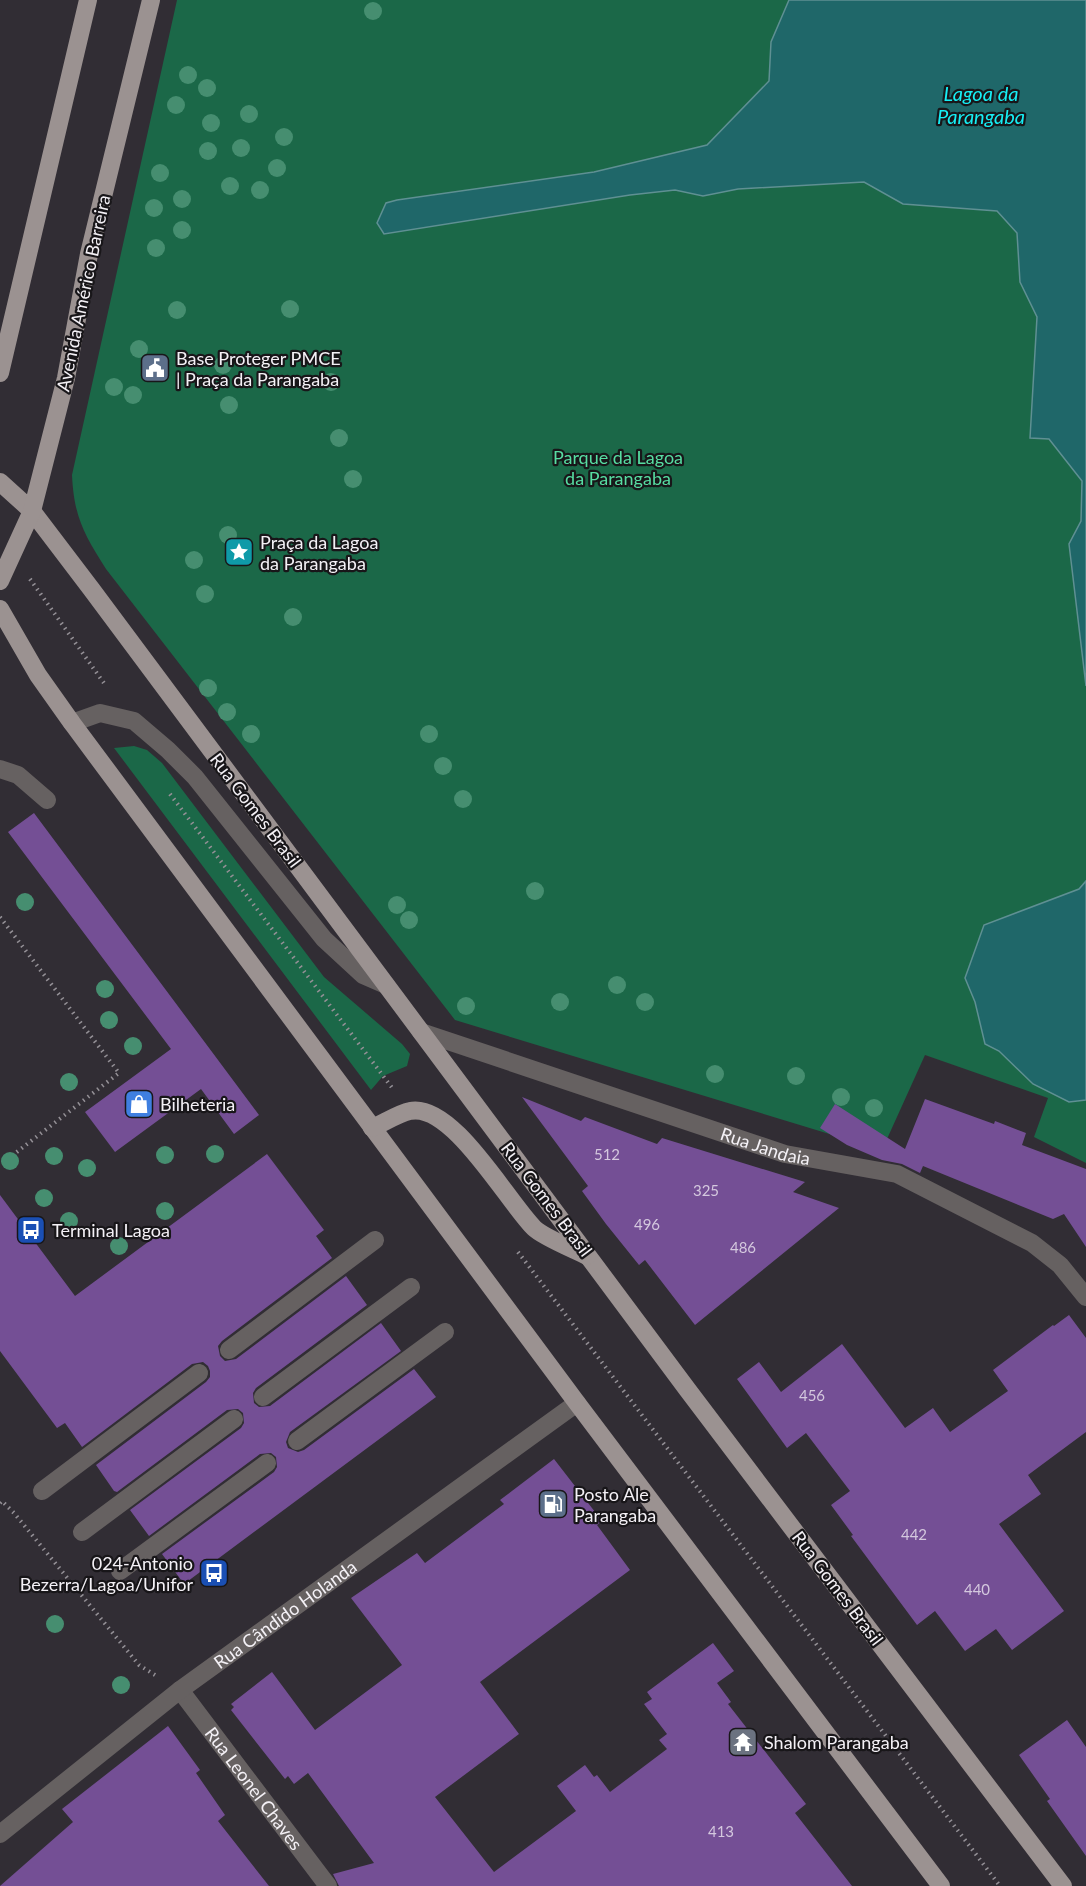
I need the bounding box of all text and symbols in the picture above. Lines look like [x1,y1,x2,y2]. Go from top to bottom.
water label: Lagoa da Parangaba [937,81,1025,128]
street label: Avenida Américo Barreira [51,193,115,393]
place label: Base Proteger PMCE | Praça da Parangaba [176,347,341,390]
public building icon: Base Proteger PMCE | Praça da Parangaba [139,352,171,384]
park label: Parque da Lagoa da Parangaba [553,446,683,489]
place label: Praça da Lagoa da Parangaba [260,531,378,574]
place icon: Praça da Lagoa da Parangaba [223,536,255,568]
street label: Rua Gomes Brasil [206,748,306,872]
shop icon: Bilheteria [123,1088,155,1120]
place label: Bilheteria [160,1093,235,1115]
street label: Rua Jandaia [718,1122,812,1169]
street label: Rua Gomes Brasil [497,1137,597,1261]
house number: 512 [594,1145,620,1163]
house number: 325 [693,1181,719,1199]
bus stop icon: Terminal Lagoa [15,1214,47,1246]
house number: 496 [634,1215,660,1233]
place label: Terminal Lagoa [52,1219,170,1241]
house number: 486 [730,1238,756,1256]
house number: 456 [799,1386,825,1404]
place label: Posto Ale Parangaba [574,1483,656,1526]
fuel station icon: Posto Ale Parangaba [537,1488,569,1520]
house number: 442 [901,1525,927,1543]
street label: Rua Gomes Brasil [788,1526,888,1650]
place label: 024-Antonio Bezerra/Lagoa/Unifor [20,1552,193,1595]
street label: Rua Cândido Holanda [209,1555,361,1673]
bus stop icon: 024-Antonio Bezerra/Lagoa/Unifor [198,1557,230,1589]
house number: 440 [964,1580,990,1598]
street label: Rua Leonel Chaves [201,1722,308,1854]
temple icon: Shalom Parangaba [727,1726,759,1758]
place label: Shalom Parangaba [764,1731,909,1753]
house number: 413 [708,1822,734,1840]

